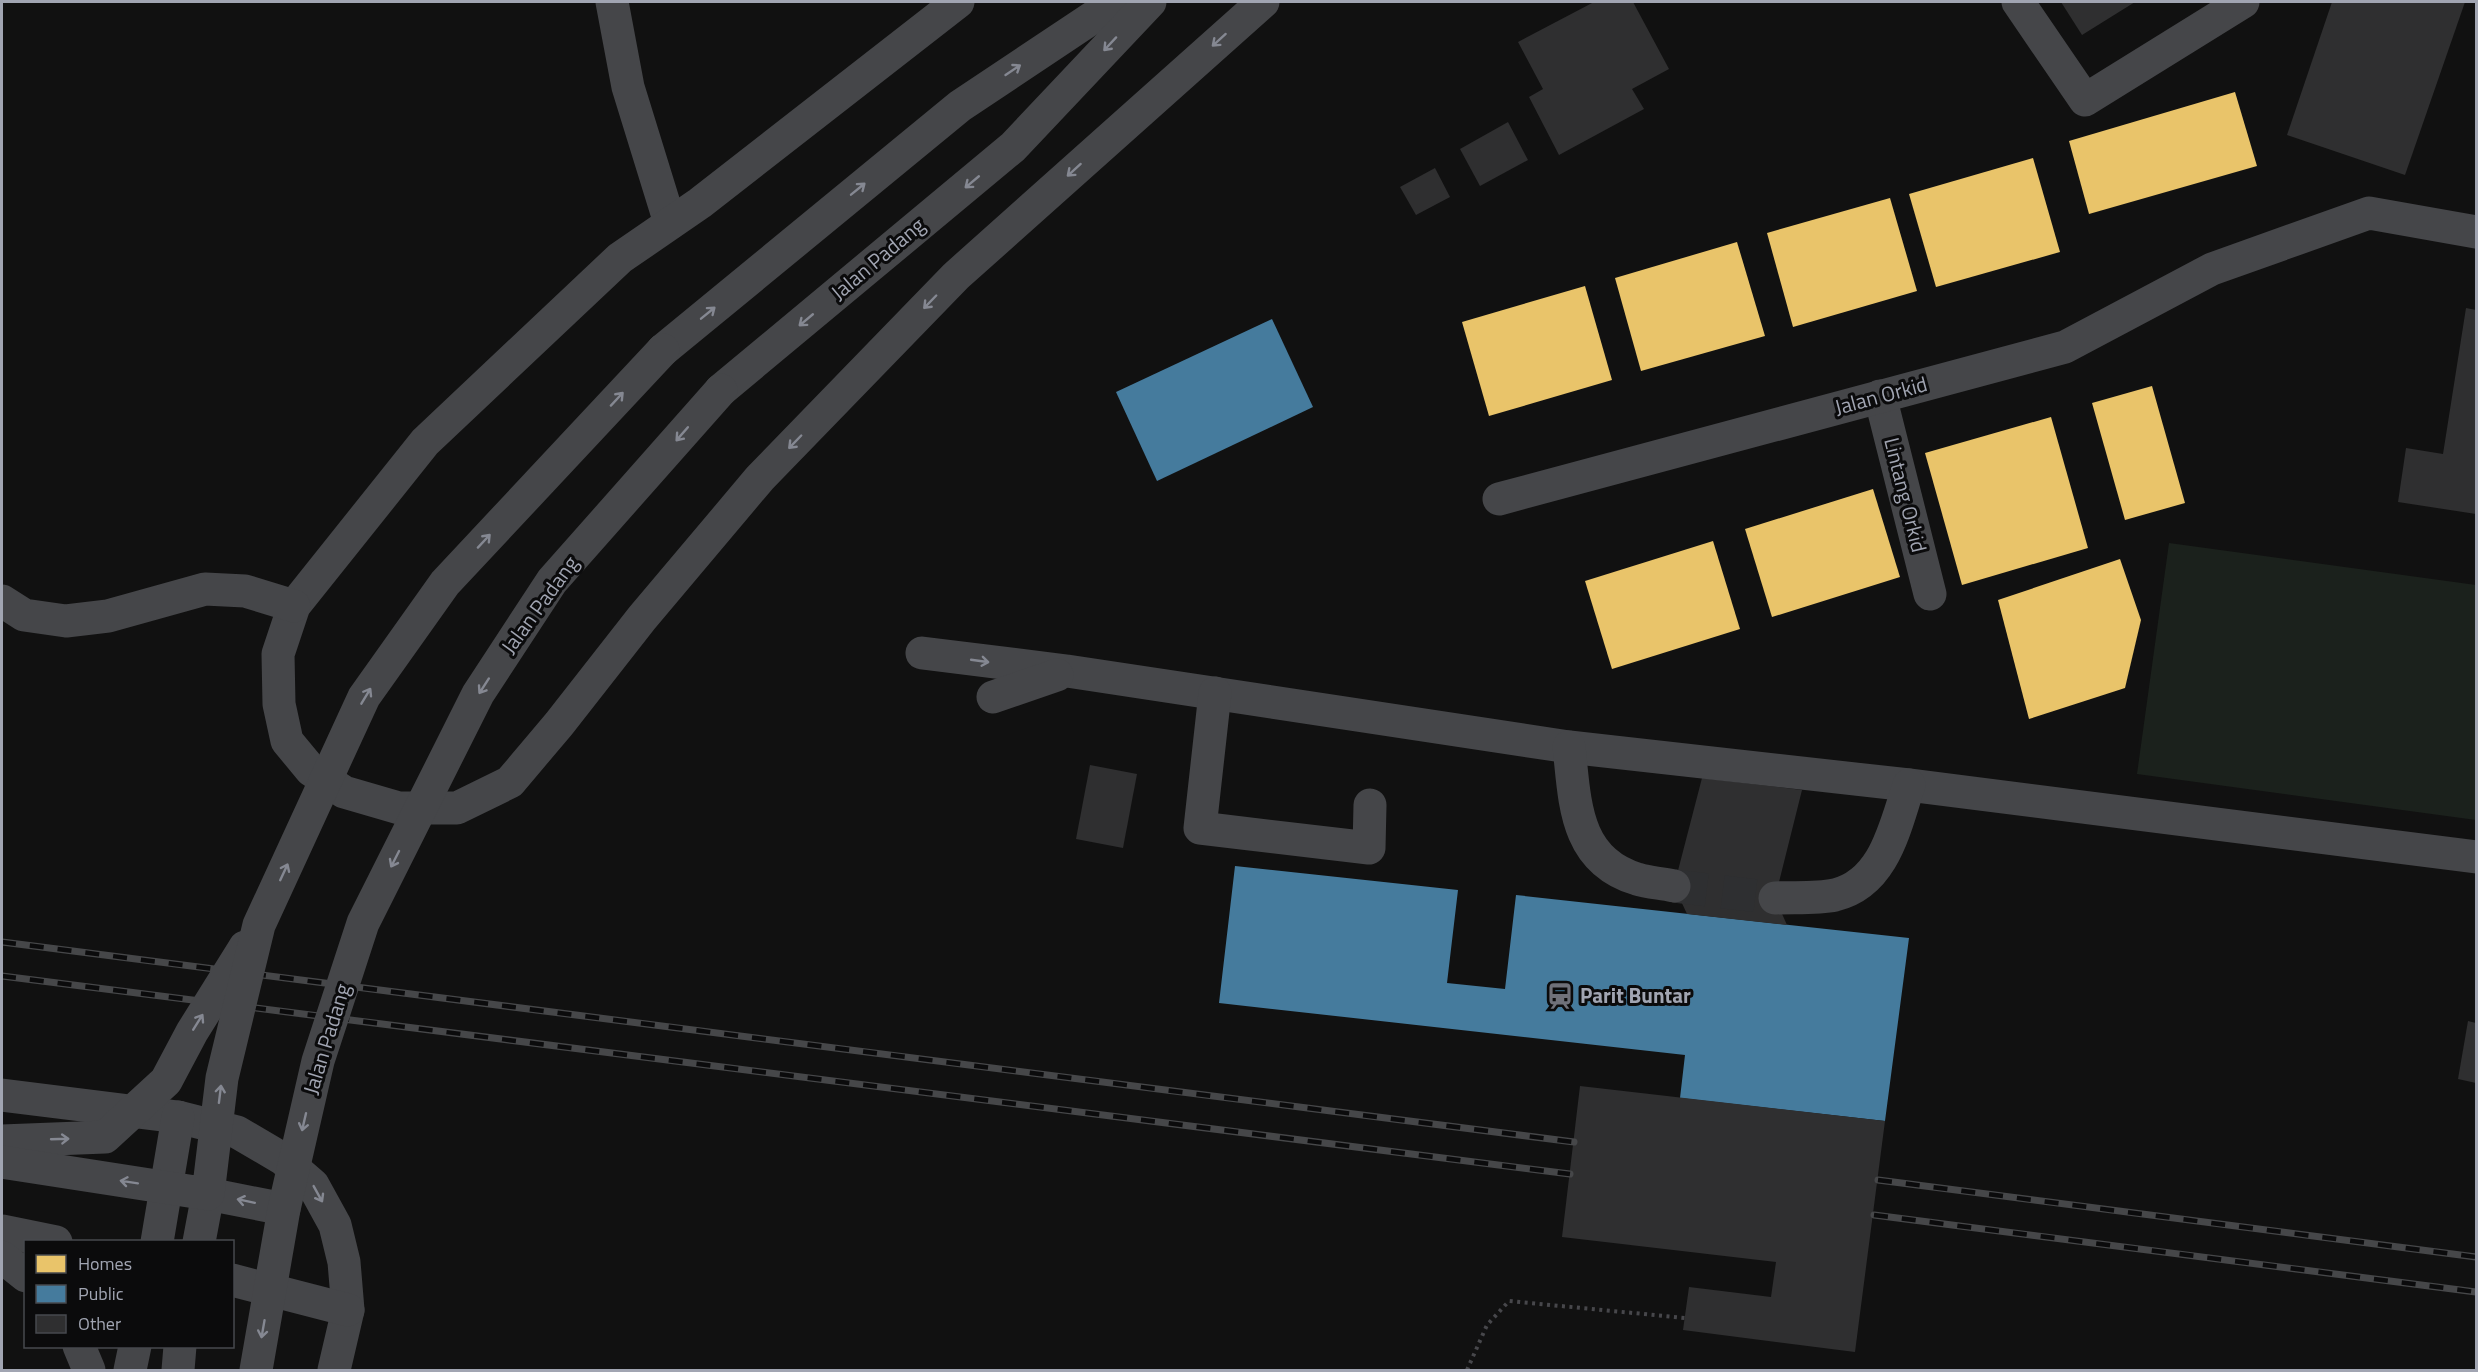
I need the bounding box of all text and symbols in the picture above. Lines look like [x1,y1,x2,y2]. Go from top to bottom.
one-way arrow [1212,33,1227,47]
one-way arrow [1102,37,1117,52]
one-way arrow [1004,64,1021,76]
one-way arrow [1067,163,1082,177]
one-way arrow [964,175,980,188]
one-way arrow [850,183,866,196]
street label: Jalan Padang [823,209,932,307]
one-way arrow [923,295,938,310]
one-way arrow [700,306,715,320]
one-way arrow [798,313,814,326]
street label: Jalan Orkid [1831,367,1931,423]
one-way arrow [610,391,624,406]
one-way arrow [675,426,689,441]
street label: Lintang Orkid [1876,434,1936,556]
one-way arrow [787,435,802,450]
one-way arrow [477,534,491,549]
street label: Jalan Padang [493,549,586,660]
one-way arrow [970,656,989,667]
one-way arrow [477,677,489,694]
one-way arrow [360,688,372,705]
one-way arrow [389,850,401,868]
one-way arrow [278,864,290,882]
street label: Jalan Padang [294,979,358,1098]
place label: Parit Buntar [1580,979,1691,1011]
station icon: Parit Buntar [1545,981,1575,1011]
one-way arrow [193,1014,205,1031]
one-way arrow [215,1084,226,1104]
one-way arrow [298,1112,309,1131]
one-way arrow [49,1133,69,1144]
one-way arrow [120,1176,140,1187]
one-way arrow [312,1185,324,1202]
one-way arrow [237,1195,256,1207]
legend [24,1240,234,1348]
text: Homes [78,1250,132,1277]
text: Public [78,1280,124,1307]
text: Other [78,1310,121,1337]
one-way arrow [257,1319,268,1338]

